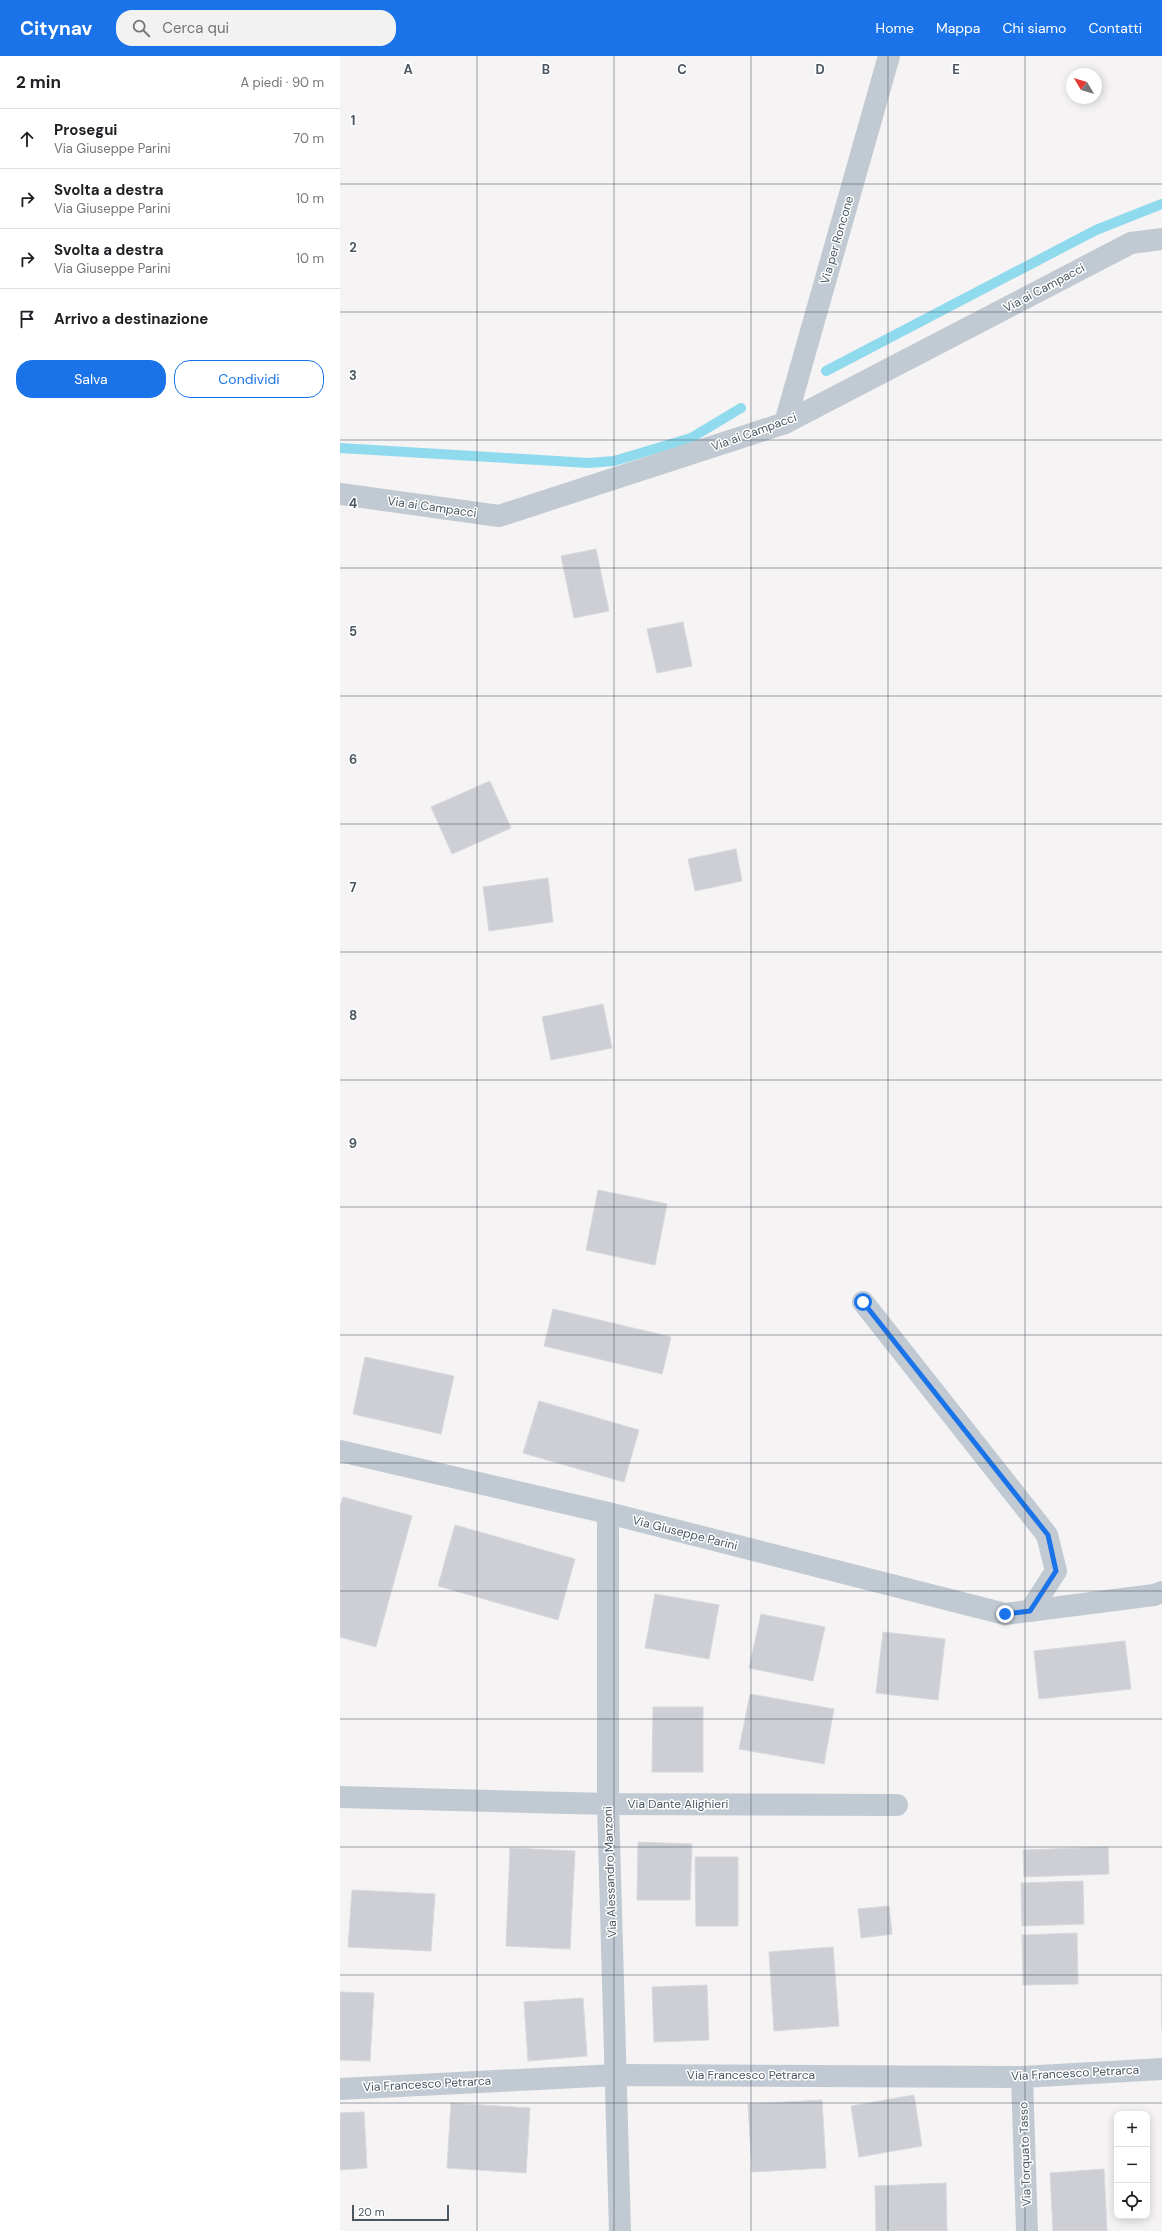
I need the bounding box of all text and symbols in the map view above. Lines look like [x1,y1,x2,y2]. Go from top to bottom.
search box [116,10,396,46]
text: Citynav [20,16,92,41]
icon: search [130,17,152,39]
text: Cerca qui [162,18,229,38]
text: Home [876,19,914,37]
text: Mappa [936,19,980,37]
text: Chi siamo [1002,19,1066,37]
text: Contatti [1088,19,1142,37]
text: A [403,61,413,78]
text: B [542,61,550,78]
text: C [677,61,687,78]
text: D [815,61,825,78]
text: E [952,61,960,78]
north arrow [1066,68,1102,104]
text: 2 min [16,71,61,93]
text: A piedi · 90 m [240,74,324,91]
text: 1 [351,112,355,129]
text: Prosegui [54,120,117,140]
icon: ahead [16,128,38,150]
text: 70 m [293,130,324,147]
text: Via Giuseppe Parini [54,140,171,157]
text: Svolta a destra [54,180,164,200]
icon: right [16,188,38,210]
text: 10 m [296,190,324,207]
street label: Via per Roncone [817,194,857,286]
text: Via Giuseppe Parini [54,200,171,217]
text: 2 [349,239,357,256]
text: Svolta a destra [54,240,164,260]
icon: right [16,248,38,270]
text: 10 m [296,250,324,267]
text: Via Giuseppe Parini [54,260,171,277]
street label: Via ai Campacci [1001,260,1087,316]
icon: arrive [16,308,38,330]
text: Arrivo a destinazione [54,309,208,329]
button: Salva [16,360,166,398]
button: Condividi [174,360,324,398]
text: 3 [349,367,357,384]
street label: Via ai Campacci [709,409,799,455]
street label: Via ai Campacci [386,493,478,521]
text: 4 [349,495,357,512]
text: 5 [349,623,357,640]
text: 6 [349,751,357,768]
text: 7 [350,879,357,896]
text: 8 [349,1007,357,1024]
text: 9 [349,1135,357,1152]
route start [854,1293,872,1311]
street label: Via Giuseppe Parini [631,1512,739,1554]
route end [996,1605,1014,1623]
street label: Via Dante Alighieri [628,1796,729,1812]
street label: Via Alessandro Manzoni [600,1806,620,1938]
street label: Via Francesco Petrarca [1011,2062,1139,2084]
street label: Via Francesco Petrarca [687,2067,815,2083]
street label: Via Francesco Petrarca [363,2073,491,2095]
street label: Via Torquato Tasso [1015,2101,1035,2207]
map controls [1114,2111,1150,2219]
button: + [1114,2111,1150,2147]
button: − [1114,2147,1150,2183]
button: locate [1114,2183,1150,2219]
scale bar [352,2203,449,2222]
text: 20 m [358,2205,384,2219]

